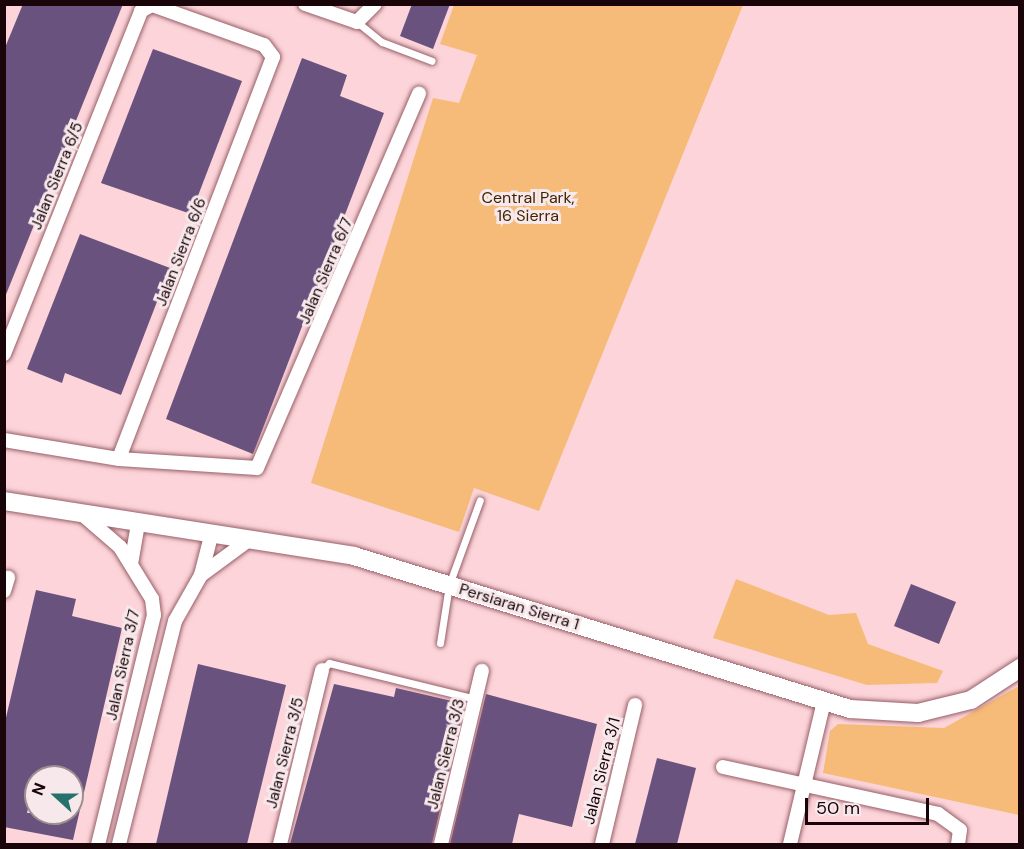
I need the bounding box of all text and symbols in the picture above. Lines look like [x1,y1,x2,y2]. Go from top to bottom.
street label: Jalan Sierra 6/5 [27,119,87,233]
park label: Central Park, 16 Sierra [482,188,574,226]
street label: Jalan Sierra 6/6 [151,195,211,309]
street label: Jalan Sierra 6/7 [295,215,357,327]
street label: Persiaran Sierra 1 [457,580,581,634]
street label: Jalan Sierra 3/7 [102,608,144,722]
street label: Jalan Sierra 3/5 [262,696,308,810]
street label: Jalan Sierra 3/3 [423,697,469,811]
street label: Jalan Sierra 3/1 [579,716,625,826]
north arrow [24,765,84,825]
text: N [27,780,50,798]
scale bar [808,786,932,824]
text: 50 m [816,796,860,820]

